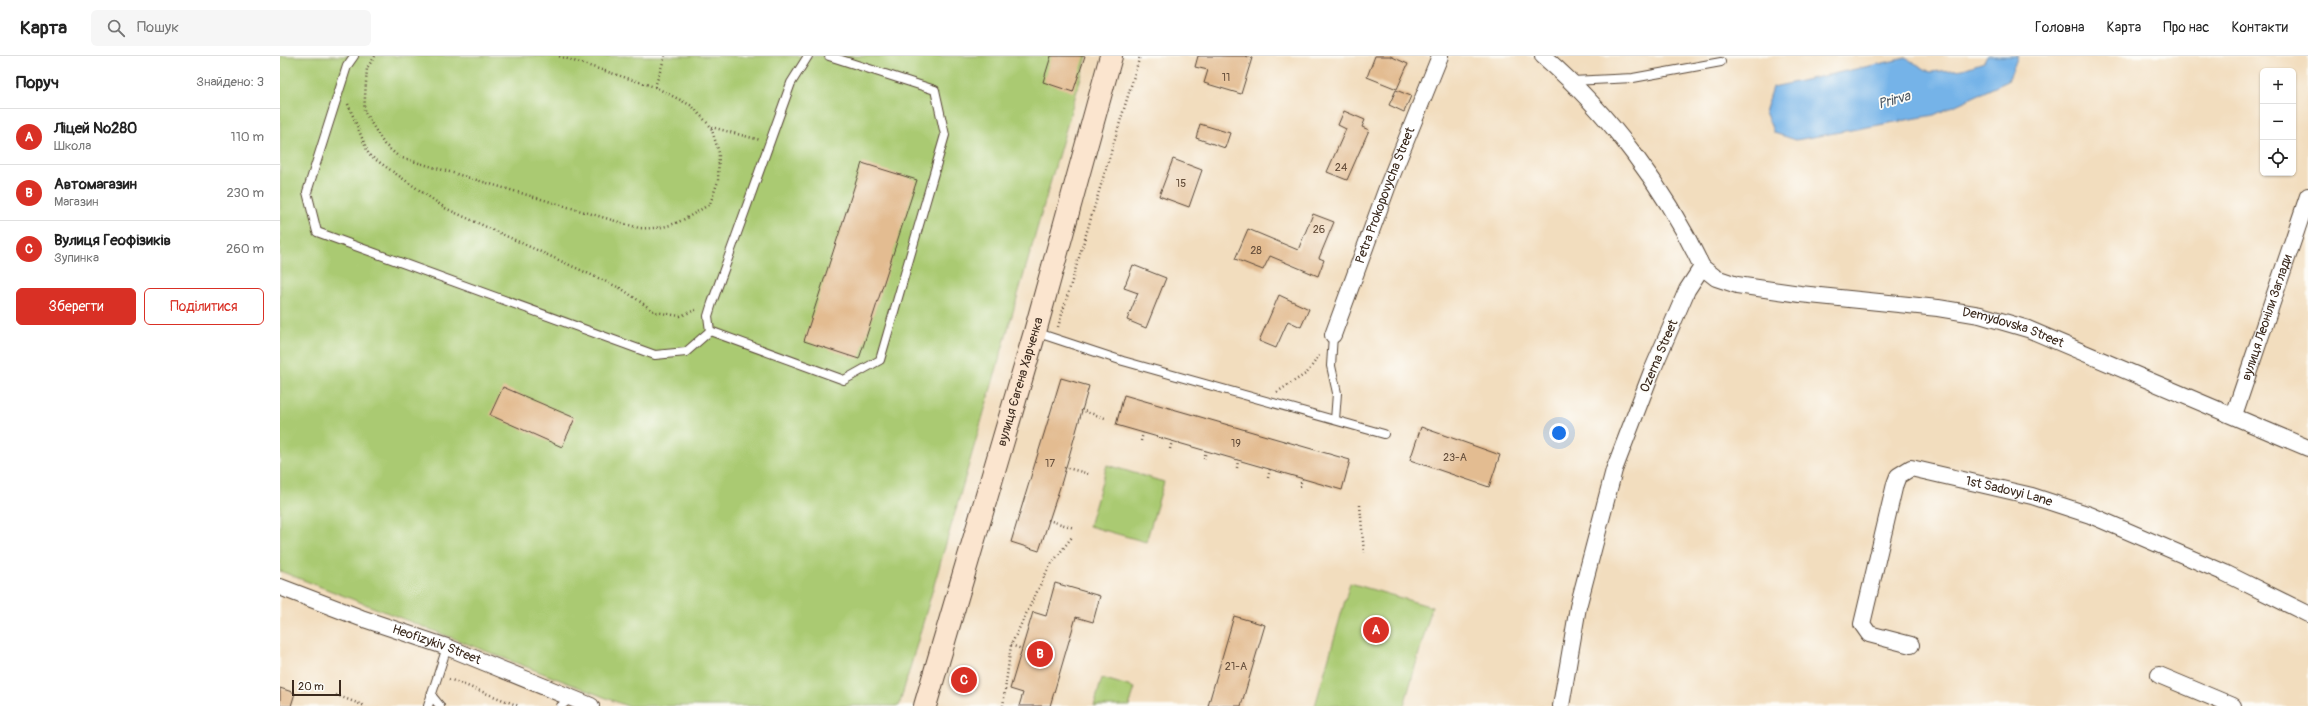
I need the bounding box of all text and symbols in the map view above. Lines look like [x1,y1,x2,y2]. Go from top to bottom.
search box [91,10,371,46]
text: Карта [20,16,67,40]
icon: search [105,17,127,39]
text: Пошук [137,18,179,37]
text: Головна [2035,19,2085,36]
text: Карта [2107,19,2141,36]
text: Про нас [2163,19,2209,36]
text: Контакти [2231,19,2288,36]
map controls [2260,68,2296,176]
button: + [2260,68,2296,104]
house number: 11 [1222,71,1230,84]
text: Поруч [16,72,59,93]
text: Знайдено: 3 [196,74,264,90]
water label: Prirva [1876,87,1914,113]
button: − [2260,104,2296,140]
text: Ліцей №280 [54,119,137,138]
street label: Petra Prokopovycha Street [1352,124,1419,266]
text: A [25,129,33,145]
text: 110 m [231,129,264,145]
text: Школа [54,138,91,154]
button: locate [2260,140,2296,176]
house number: 24 [1335,161,1348,174]
text: Автомагазин [54,175,137,194]
house number: 15 [1176,177,1186,190]
text: B [25,185,33,201]
text: 230 m [227,185,264,201]
text: Магазин [54,194,98,210]
house number: 26 [1313,223,1325,236]
text: Вулиця Геофізиків [54,231,171,250]
text: C [25,241,33,257]
text: 260 m [226,241,264,257]
house number: 28 [1250,244,1262,257]
text: Зупинка [54,250,99,266]
street label: вулиця Леоніли Заглади [2238,252,2296,383]
button: Зберегти [16,288,136,325]
button: Поділитися [144,288,264,325]
street label: Demydovska Street [1961,304,2067,352]
street label: вулиця Євгена Харченка [994,315,1047,448]
street label: Ozerna Street [1636,316,1682,395]
your location [1549,423,1569,443]
house number: 19 [1231,437,1241,450]
house number: 23-А [1443,451,1467,464]
house number: 17 [1045,457,1055,470]
street label: 1st Sadovyi Lane [1964,473,2055,510]
pin: A [1363,615,1389,645]
street label: Heofizykiv Street [390,621,484,668]
pin: B [1027,639,1053,669]
house number: 21-А [1225,660,1247,673]
pin: C [951,665,977,695]
scale bar [292,678,341,697]
text: 20 m [298,680,324,693]

